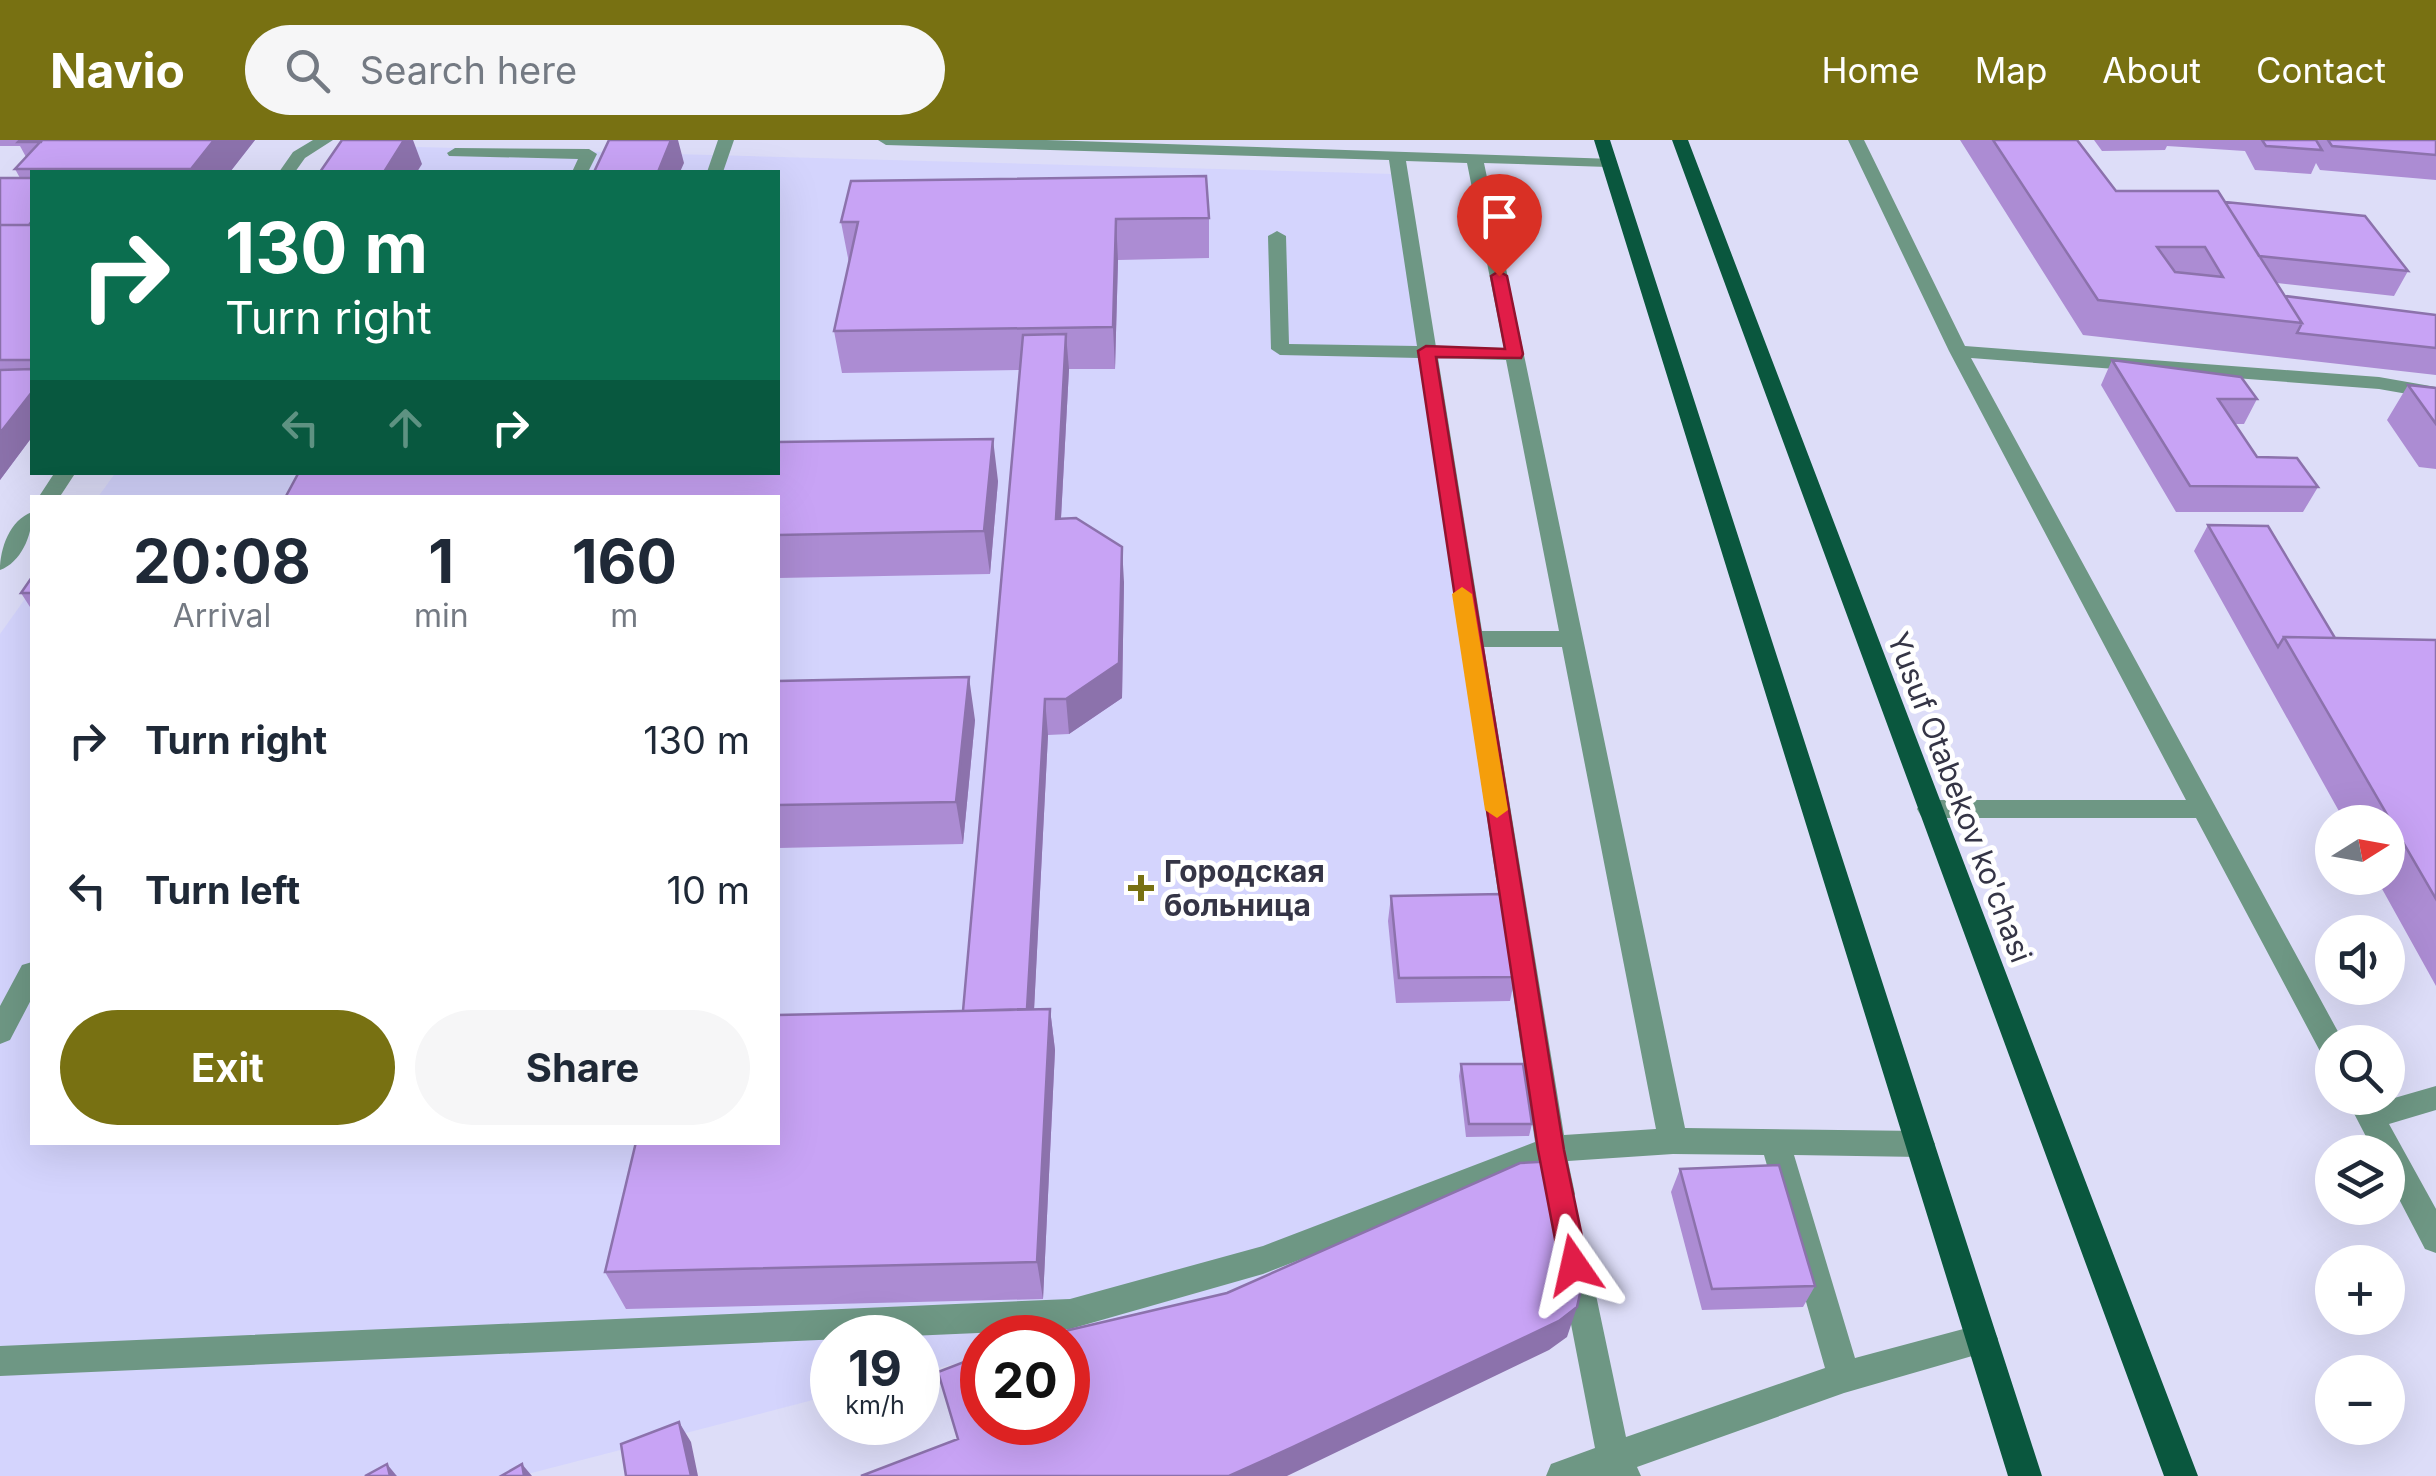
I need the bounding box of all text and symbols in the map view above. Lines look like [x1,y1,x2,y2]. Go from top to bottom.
search box [245,25,945,115]
text: Navio [50,41,185,100]
icon: search [280,43,335,98]
text: Search here [360,47,577,93]
text: Home [1822,49,1920,91]
text: Map [1975,49,2047,91]
text: About [2102,49,2201,91]
text: Contact [2256,49,2386,91]
pin [1457,174,1542,277]
icon: arrive [1472,189,1527,244]
text: 130 m [225,205,428,290]
icon: right [60,210,190,340]
text: Turn right [225,290,432,345]
icon: left [273,400,328,455]
icon: ahead [378,400,433,455]
icon: right [483,400,538,455]
text: 20:08 [133,525,311,597]
text: 1 [428,525,454,597]
text: 160 [572,525,677,597]
text: Arrival [173,596,271,635]
text: min [414,596,469,635]
text: m [610,596,638,635]
street label: Yusuf Otabekov ko'chasi [1880,627,2040,967]
icon: right [60,713,115,768]
text: Turn right [145,717,327,763]
text: 130 m [643,717,750,763]
north arrow [2315,805,2405,895]
map controls [2315,805,2405,1445]
place label: Городская больница [1164,853,1325,923]
icon: left [60,863,115,918]
text: Turn left [145,867,300,913]
text: 10 m [667,867,750,913]
marker: Городская больница [1128,875,1154,901]
button: sound [2315,915,2405,1005]
button: Exit [60,1010,395,1125]
button: Share [415,1010,750,1125]
button: search [2315,1025,2405,1115]
button: layers [2315,1135,2405,1225]
position arrow [1522,1213,1626,1317]
button: + [2315,1245,2405,1335]
speed limit sign: 20 [960,1315,1090,1445]
text: 19 [848,1338,902,1398]
button: − [2315,1355,2405,1445]
text: km/h [845,1390,905,1420]

